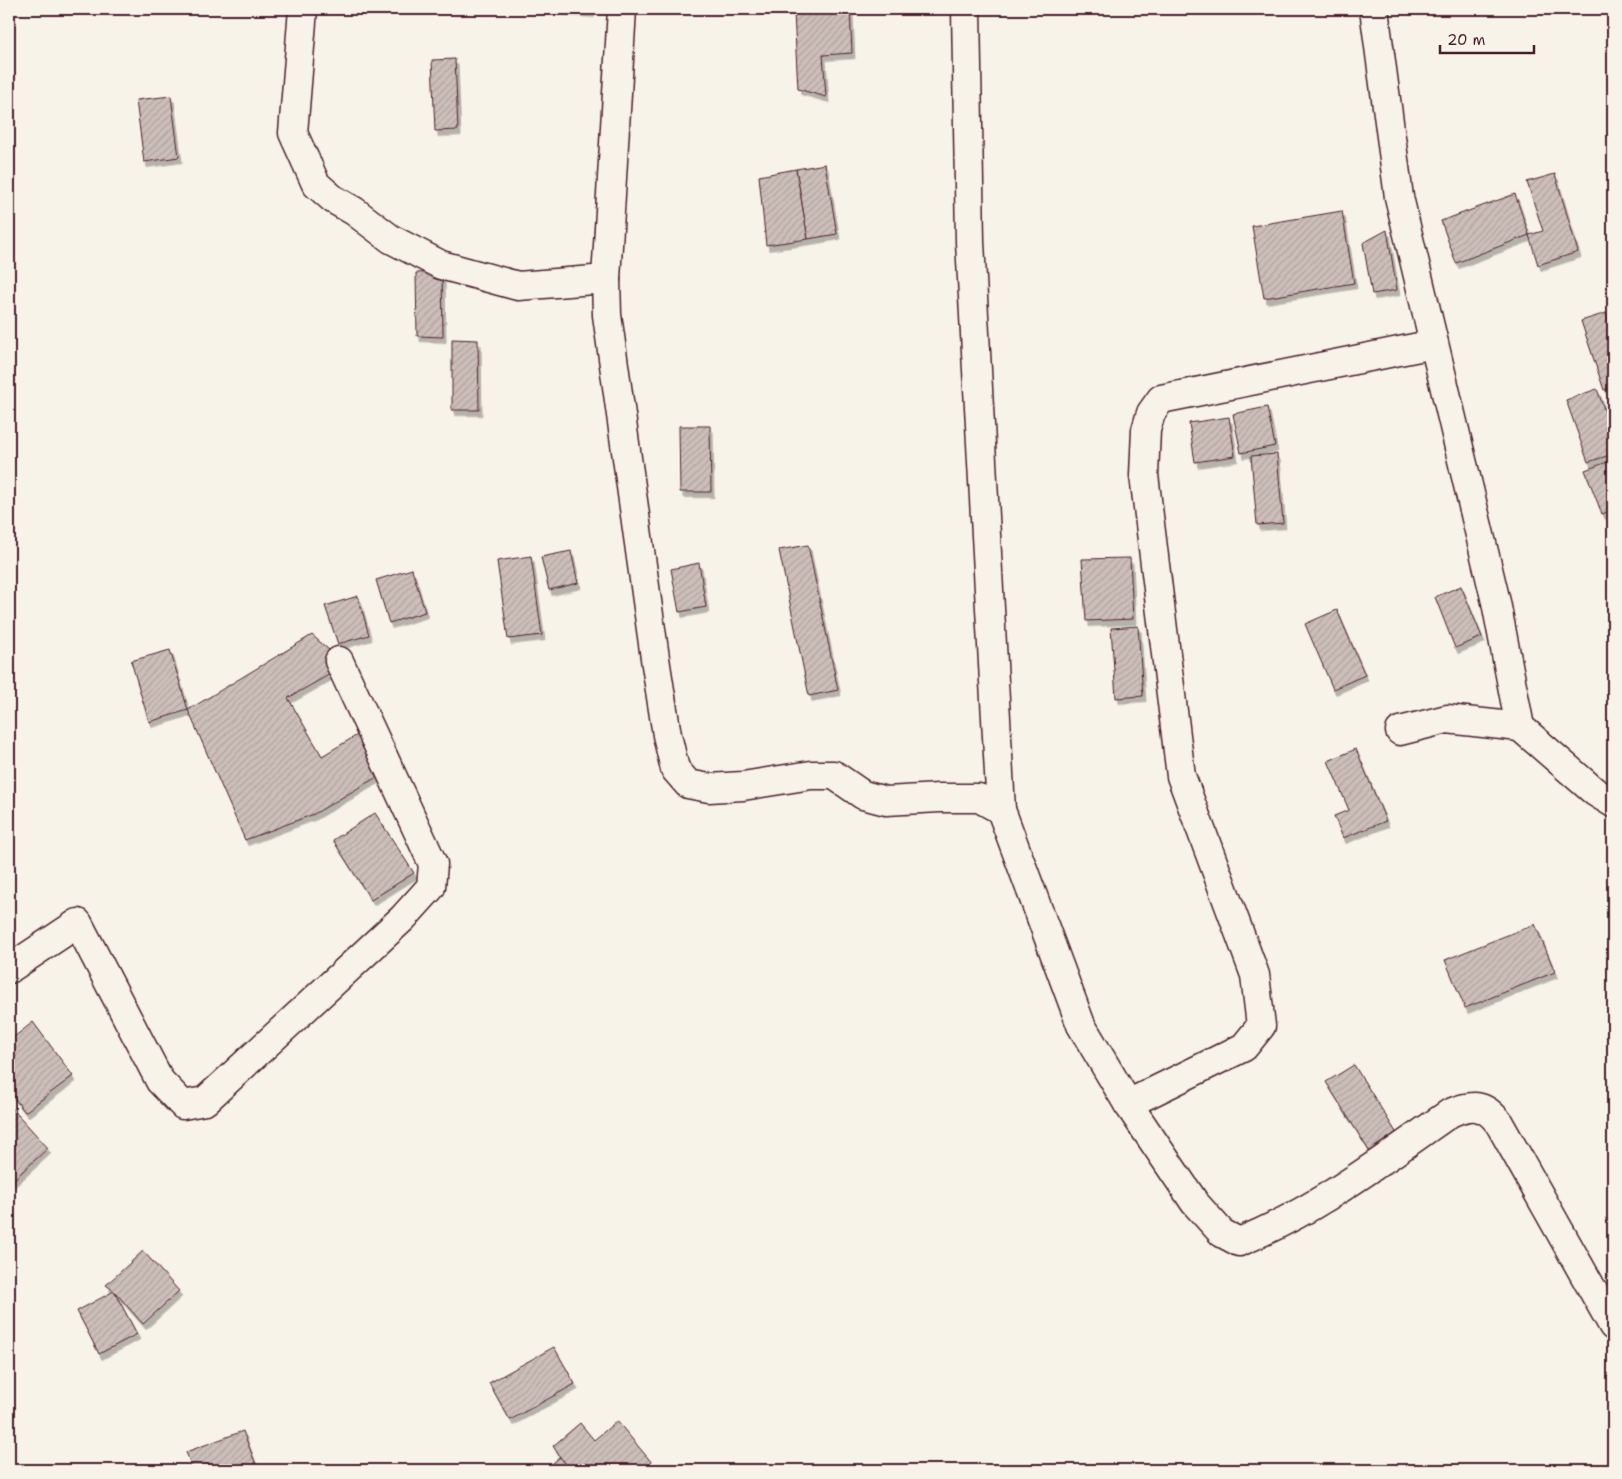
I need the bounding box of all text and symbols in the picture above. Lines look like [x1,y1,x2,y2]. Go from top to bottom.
scale bar [1440,22,1533,54]
text: 20 m [1447,30,1486,50]

